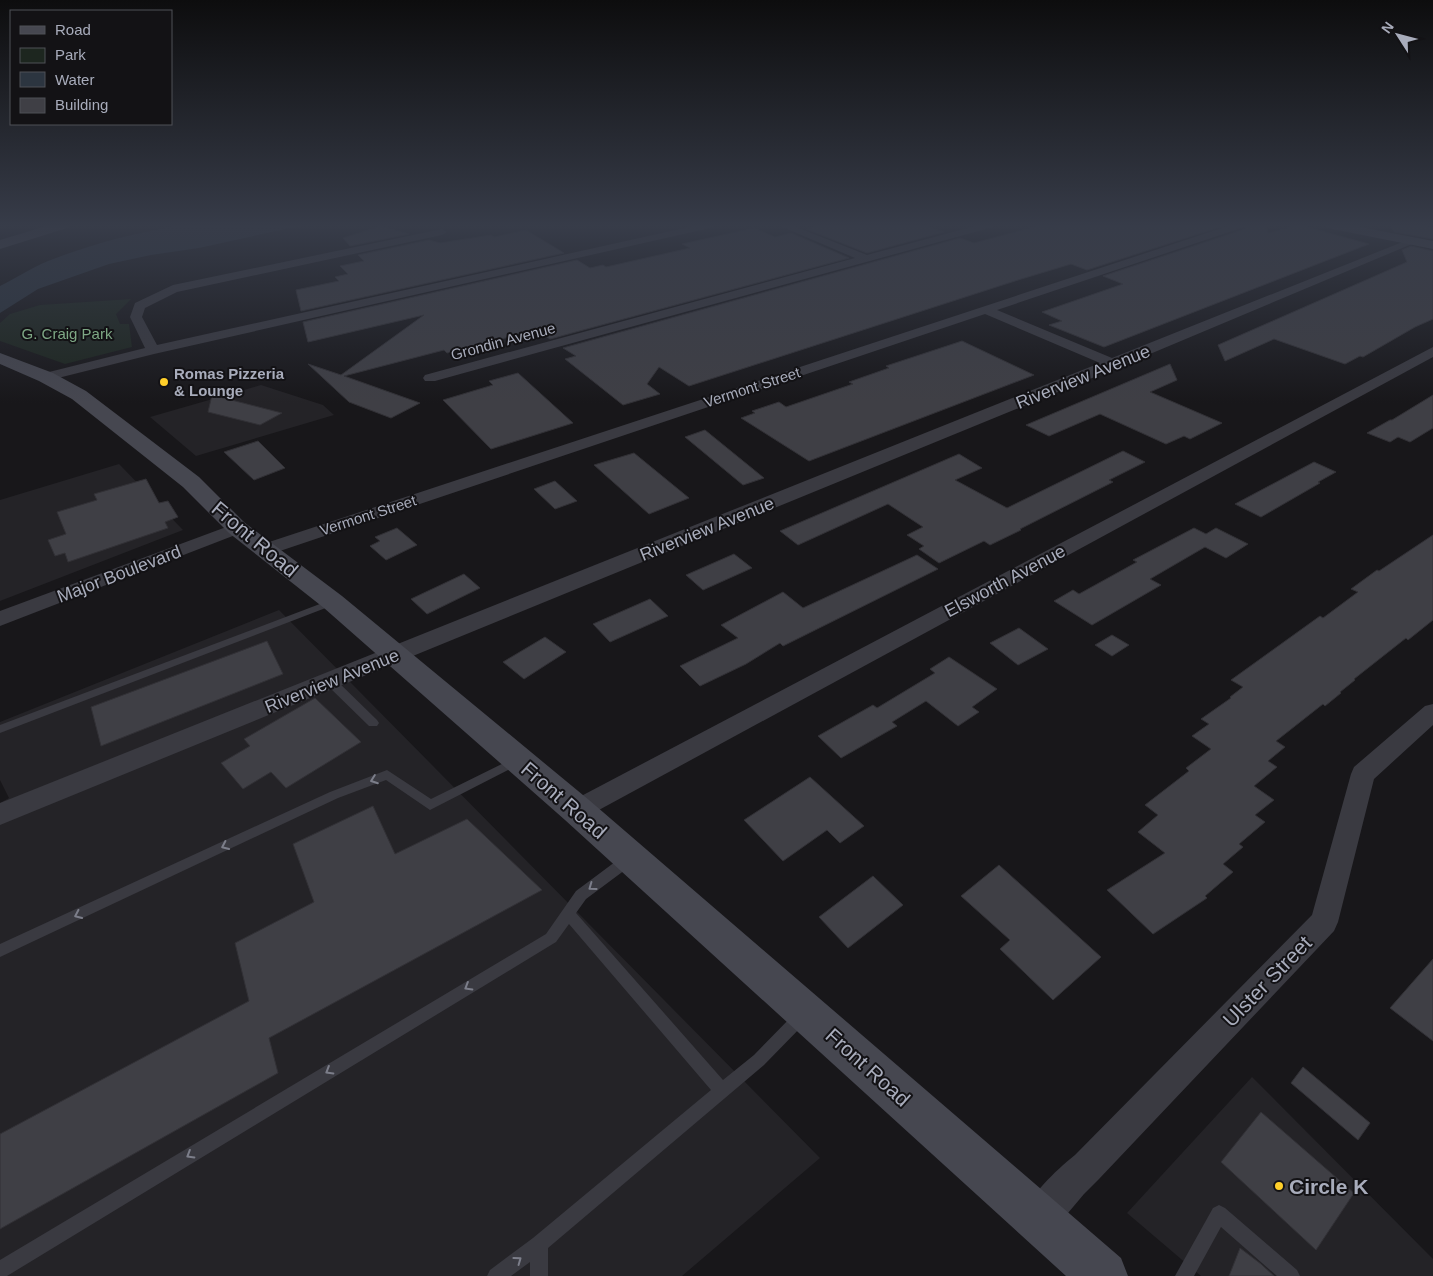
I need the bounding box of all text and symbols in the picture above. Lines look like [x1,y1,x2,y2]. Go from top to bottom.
legend [10,10,172,125]
north arrow [1373,10,1423,60]
text: N [1378,19,1397,36]
text: Road [55,21,91,38]
text: Park [55,46,86,63]
text: Water [55,71,94,88]
text: Building [55,96,108,113]
street label: Grondin Avenue [449,319,557,363]
park label: G. Craig Park [22,325,113,342]
street label: Riverview Avenue [1013,341,1153,413]
street label: Vermont Street [702,363,803,411]
place label: Romas Pizzeria & Lounge [174,365,285,399]
marker: Romas Pizzeria & Lounge [158,376,170,388]
street label: Vermont Street [318,491,419,539]
street label: Riverview Avenue [637,493,777,565]
street label: Front Road [207,496,303,582]
street label: Major Boulevard [54,541,184,607]
street label: Elsworth Avenue [941,541,1069,621]
street label: Riverview Avenue [262,645,402,717]
street label: Front Road [517,757,611,843]
one-way arrow [370,774,378,784]
one-way arrow [221,839,230,850]
one-way arrow [588,881,598,890]
one-way arrow [74,908,83,919]
street label: Ulster Street [1218,931,1316,1031]
one-way arrow [465,981,474,991]
street label: Front Road [821,1023,915,1111]
one-way arrow [325,1065,334,1075]
one-way arrow [186,1149,195,1159]
place label: Circle K [1289,1175,1368,1198]
marker: Circle K [1273,1180,1285,1192]
one-way arrow [512,1257,522,1266]

